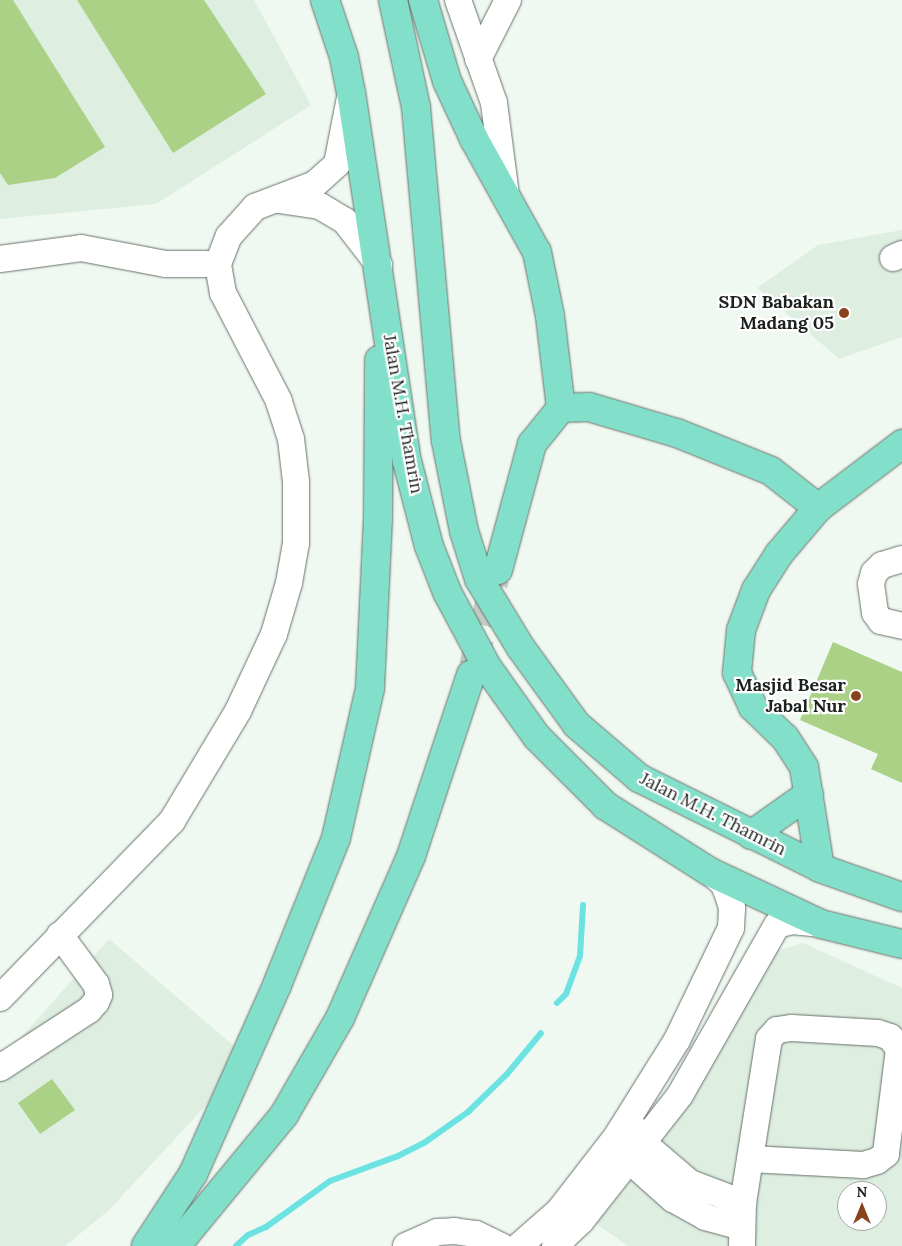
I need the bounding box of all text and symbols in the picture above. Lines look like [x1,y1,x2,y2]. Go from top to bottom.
place label: SDN Babakan Madang 05 [719,292,834,334]
marker: SDN Babakan Madang 05 [838,307,850,319]
street label: Jalan M.H. Thamrin [378,333,428,495]
place label: Masjid Besar Jabal Nur [735,675,846,718]
marker: Masjid Besar Jabal Nur [850,690,862,702]
street label: Jalan M.H. Thamrin [636,768,790,860]
north arrow [837,1181,887,1231]
text: N [857,1183,867,1201]

